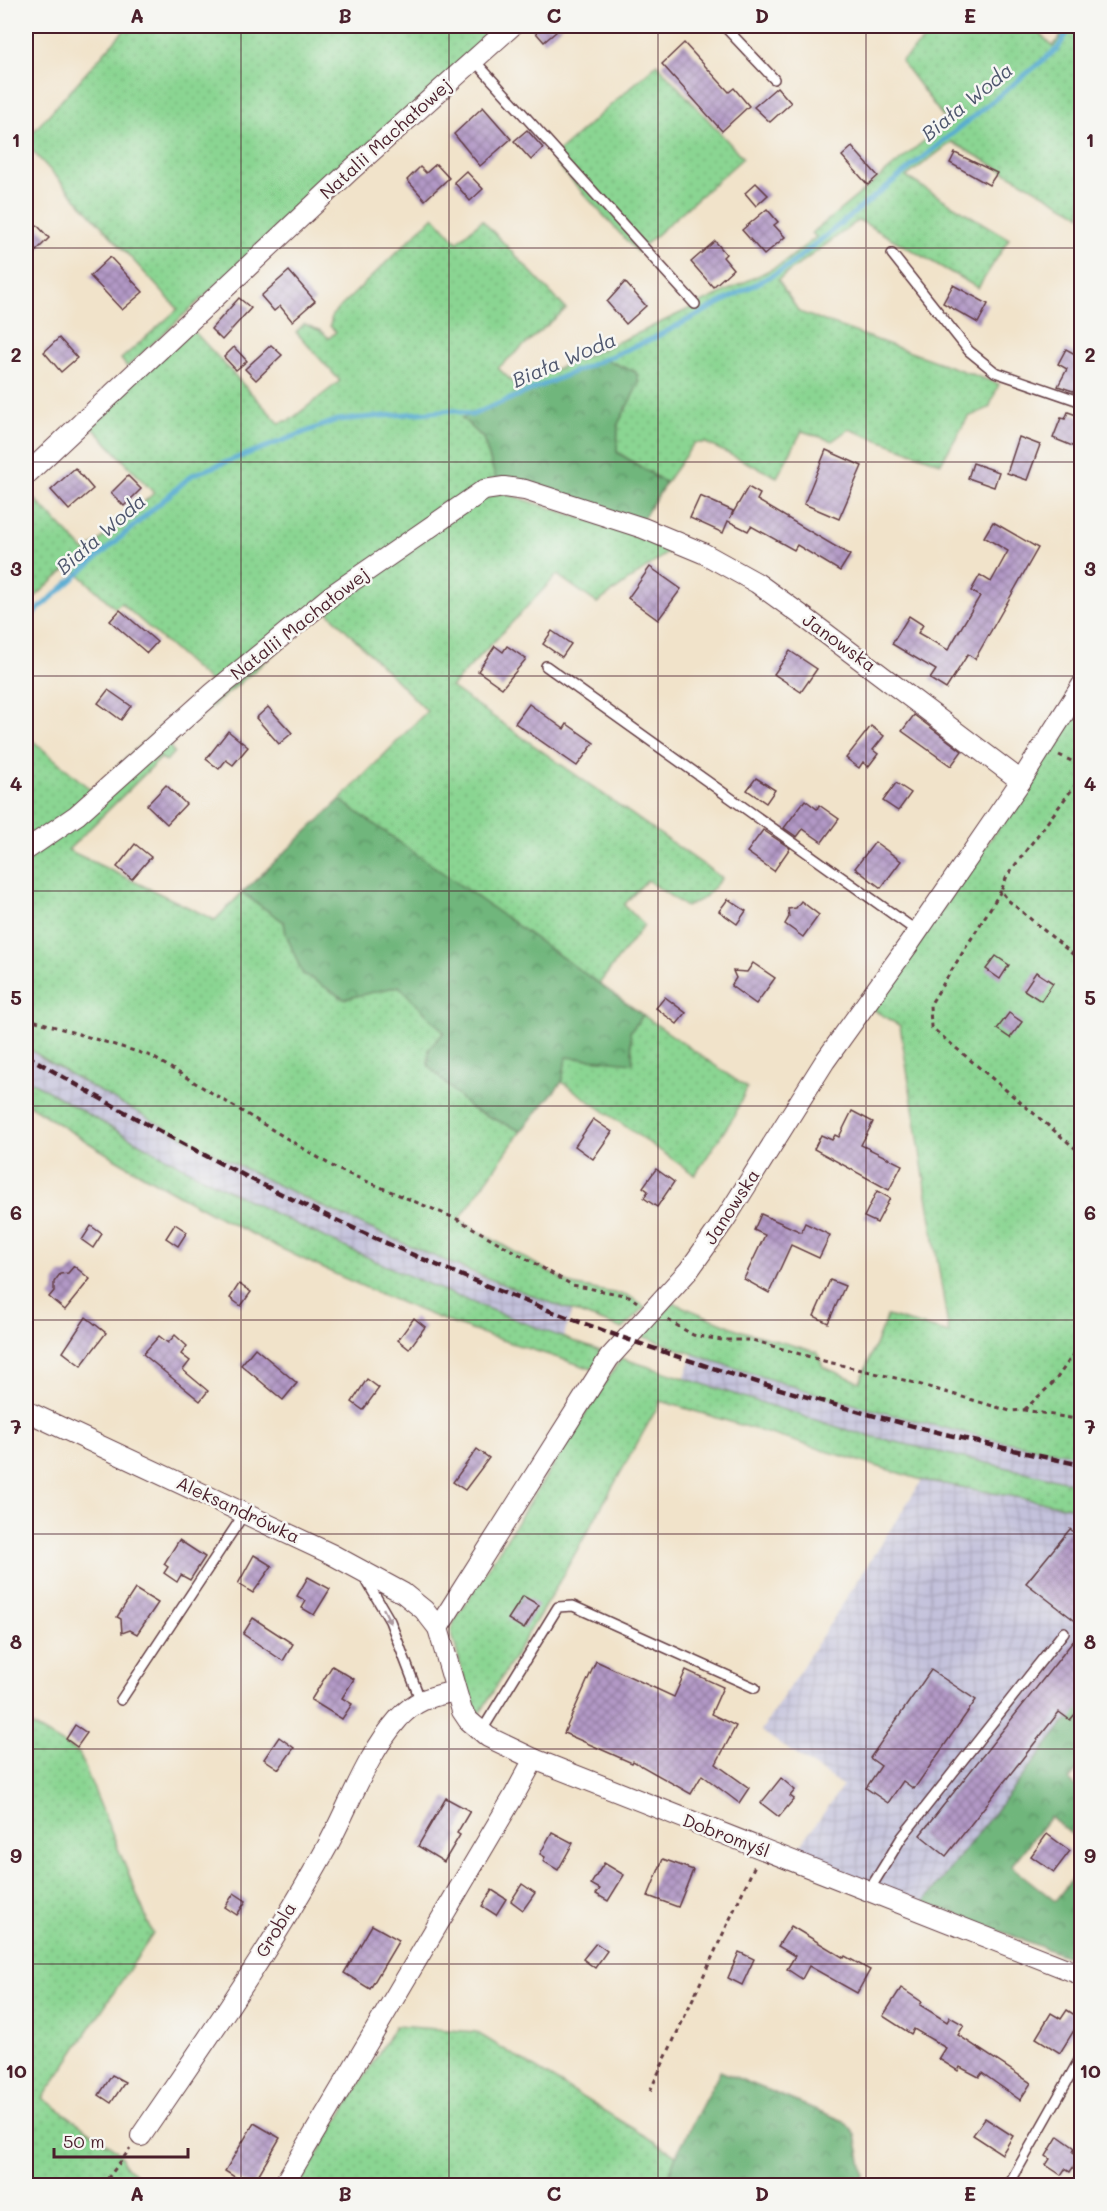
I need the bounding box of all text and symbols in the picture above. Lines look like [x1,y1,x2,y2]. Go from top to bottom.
text: A [130,2,144,28]
text: B [338,2,352,28]
text: C [547,2,562,28]
text: D [755,2,769,28]
text: E [964,2,976,28]
water label: Biała Woda [915,56,1018,146]
street label: Natalii Machałowej [314,73,456,204]
text: 1 [12,126,20,152]
text: 1 [1086,126,1094,152]
water label: Biała Woda [508,325,620,393]
text: 2 [10,341,22,367]
text: 2 [1084,341,1096,367]
water label: Biała Woda [50,487,151,579]
text: 3 [10,555,22,581]
text: 3 [1084,555,1096,581]
street label: Natalii Machałowej [225,561,374,685]
street label: Janowska [798,607,881,677]
text: 4 [10,770,23,796]
text: 4 [1084,770,1097,796]
text: 5 [10,984,22,1010]
text: 5 [1084,984,1096,1010]
street label: Janowska [698,1164,764,1249]
text: 6 [10,1199,22,1225]
text: 6 [1084,1199,1096,1225]
text: 7 [10,1413,22,1439]
text: 7 [1084,1413,1096,1439]
street label: Aleksandrówka [173,1470,304,1548]
one-way arrow [383,1607,392,1624]
text: 8 [10,1628,22,1654]
text: 8 [1084,1628,1096,1654]
street label: Dobromyśl [679,1808,773,1863]
text: 9 [10,1842,22,1868]
text: 9 [1084,1842,1096,1868]
street label: Grobla [249,1897,301,1961]
text: 10 [5,2057,27,2083]
text: 10 [1079,2057,1101,2083]
scale bar [54,2121,188,2159]
text: 50 m [63,2129,105,2153]
text: A [130,2180,144,2206]
text: B [338,2180,352,2206]
text: C [547,2180,562,2206]
text: D [755,2180,769,2206]
text: E [964,2180,976,2206]

